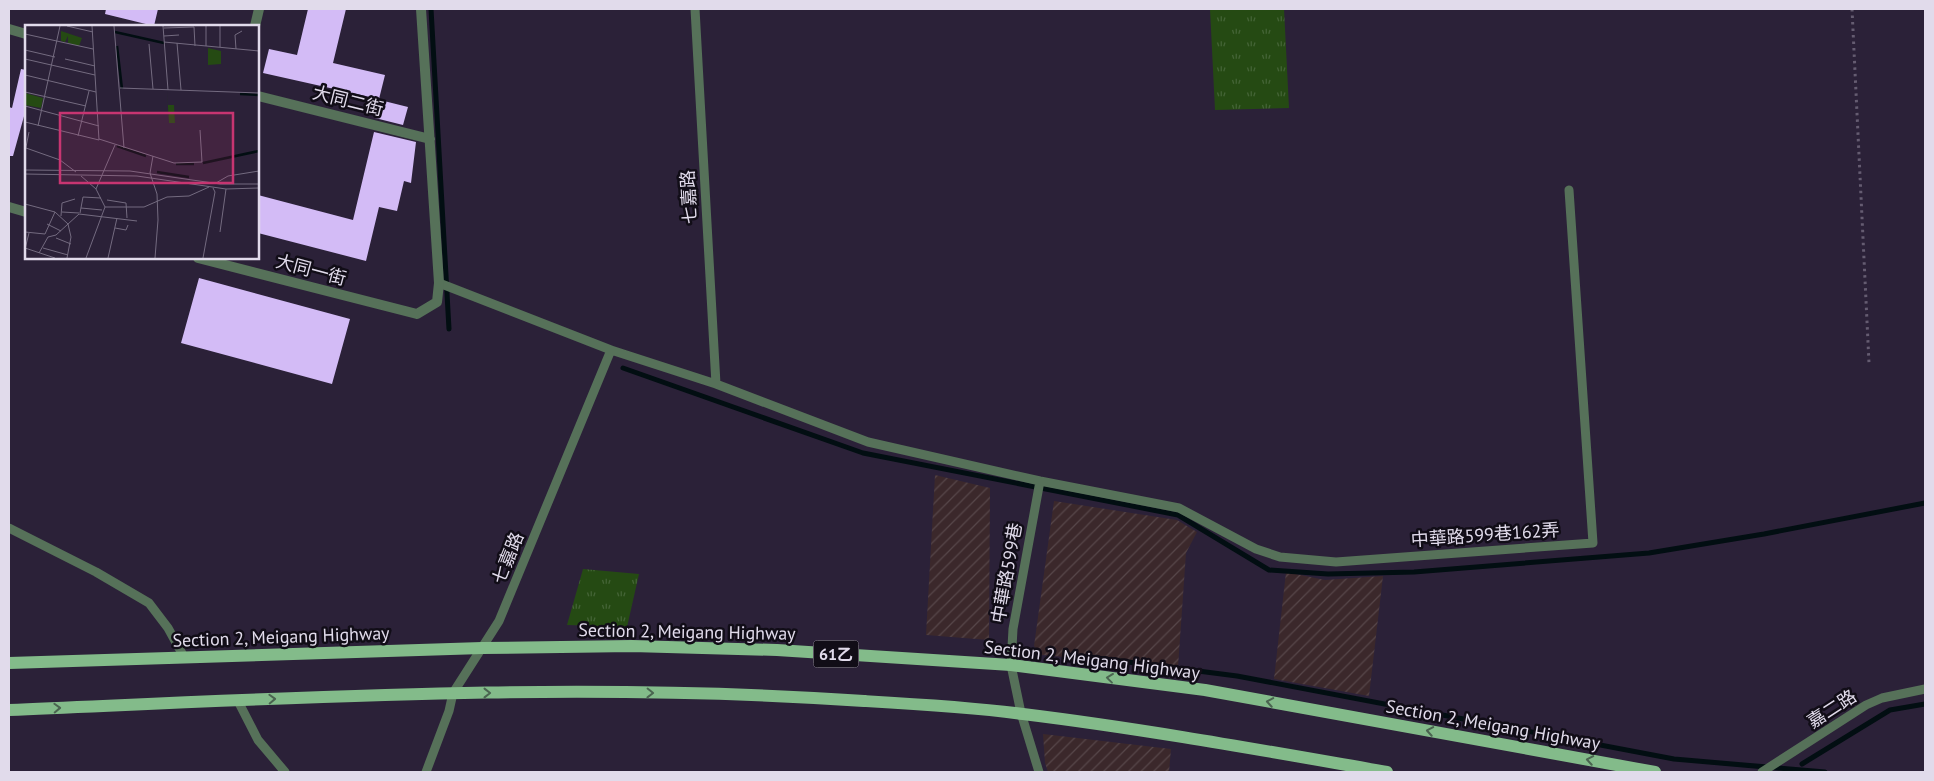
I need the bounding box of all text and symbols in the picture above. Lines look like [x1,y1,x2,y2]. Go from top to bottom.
inset map [25,25,259,259]
street label: 大同二街 [310,81,386,120]
street label: 七嘉路 [676,169,701,225]
street label: 大同一街 [273,249,349,290]
street label: 中華路599巷162弄 [1410,518,1560,551]
street label: 中華路599巷 [986,521,1027,625]
street label: 七嘉路 [487,528,528,587]
street label: Section 2, Meigang Highway [578,618,796,645]
street label: Section 2, Meigang Highway [172,621,391,652]
street label: Section 2, Meigang Highway [983,635,1202,684]
road number: 61乙 [814,641,858,668]
one-way arrow [1105,673,1113,684]
street label: 嘉二路 [1803,684,1861,733]
one-way arrow [484,688,491,698]
one-way arrow [646,688,654,698]
one-way arrow [269,694,277,705]
street label: Section 2, Meigang Highway [1384,694,1603,755]
one-way arrow [1266,698,1275,708]
one-way arrow [54,703,62,713]
one-way arrow [1426,727,1435,737]
one-way arrow [1586,756,1594,766]

